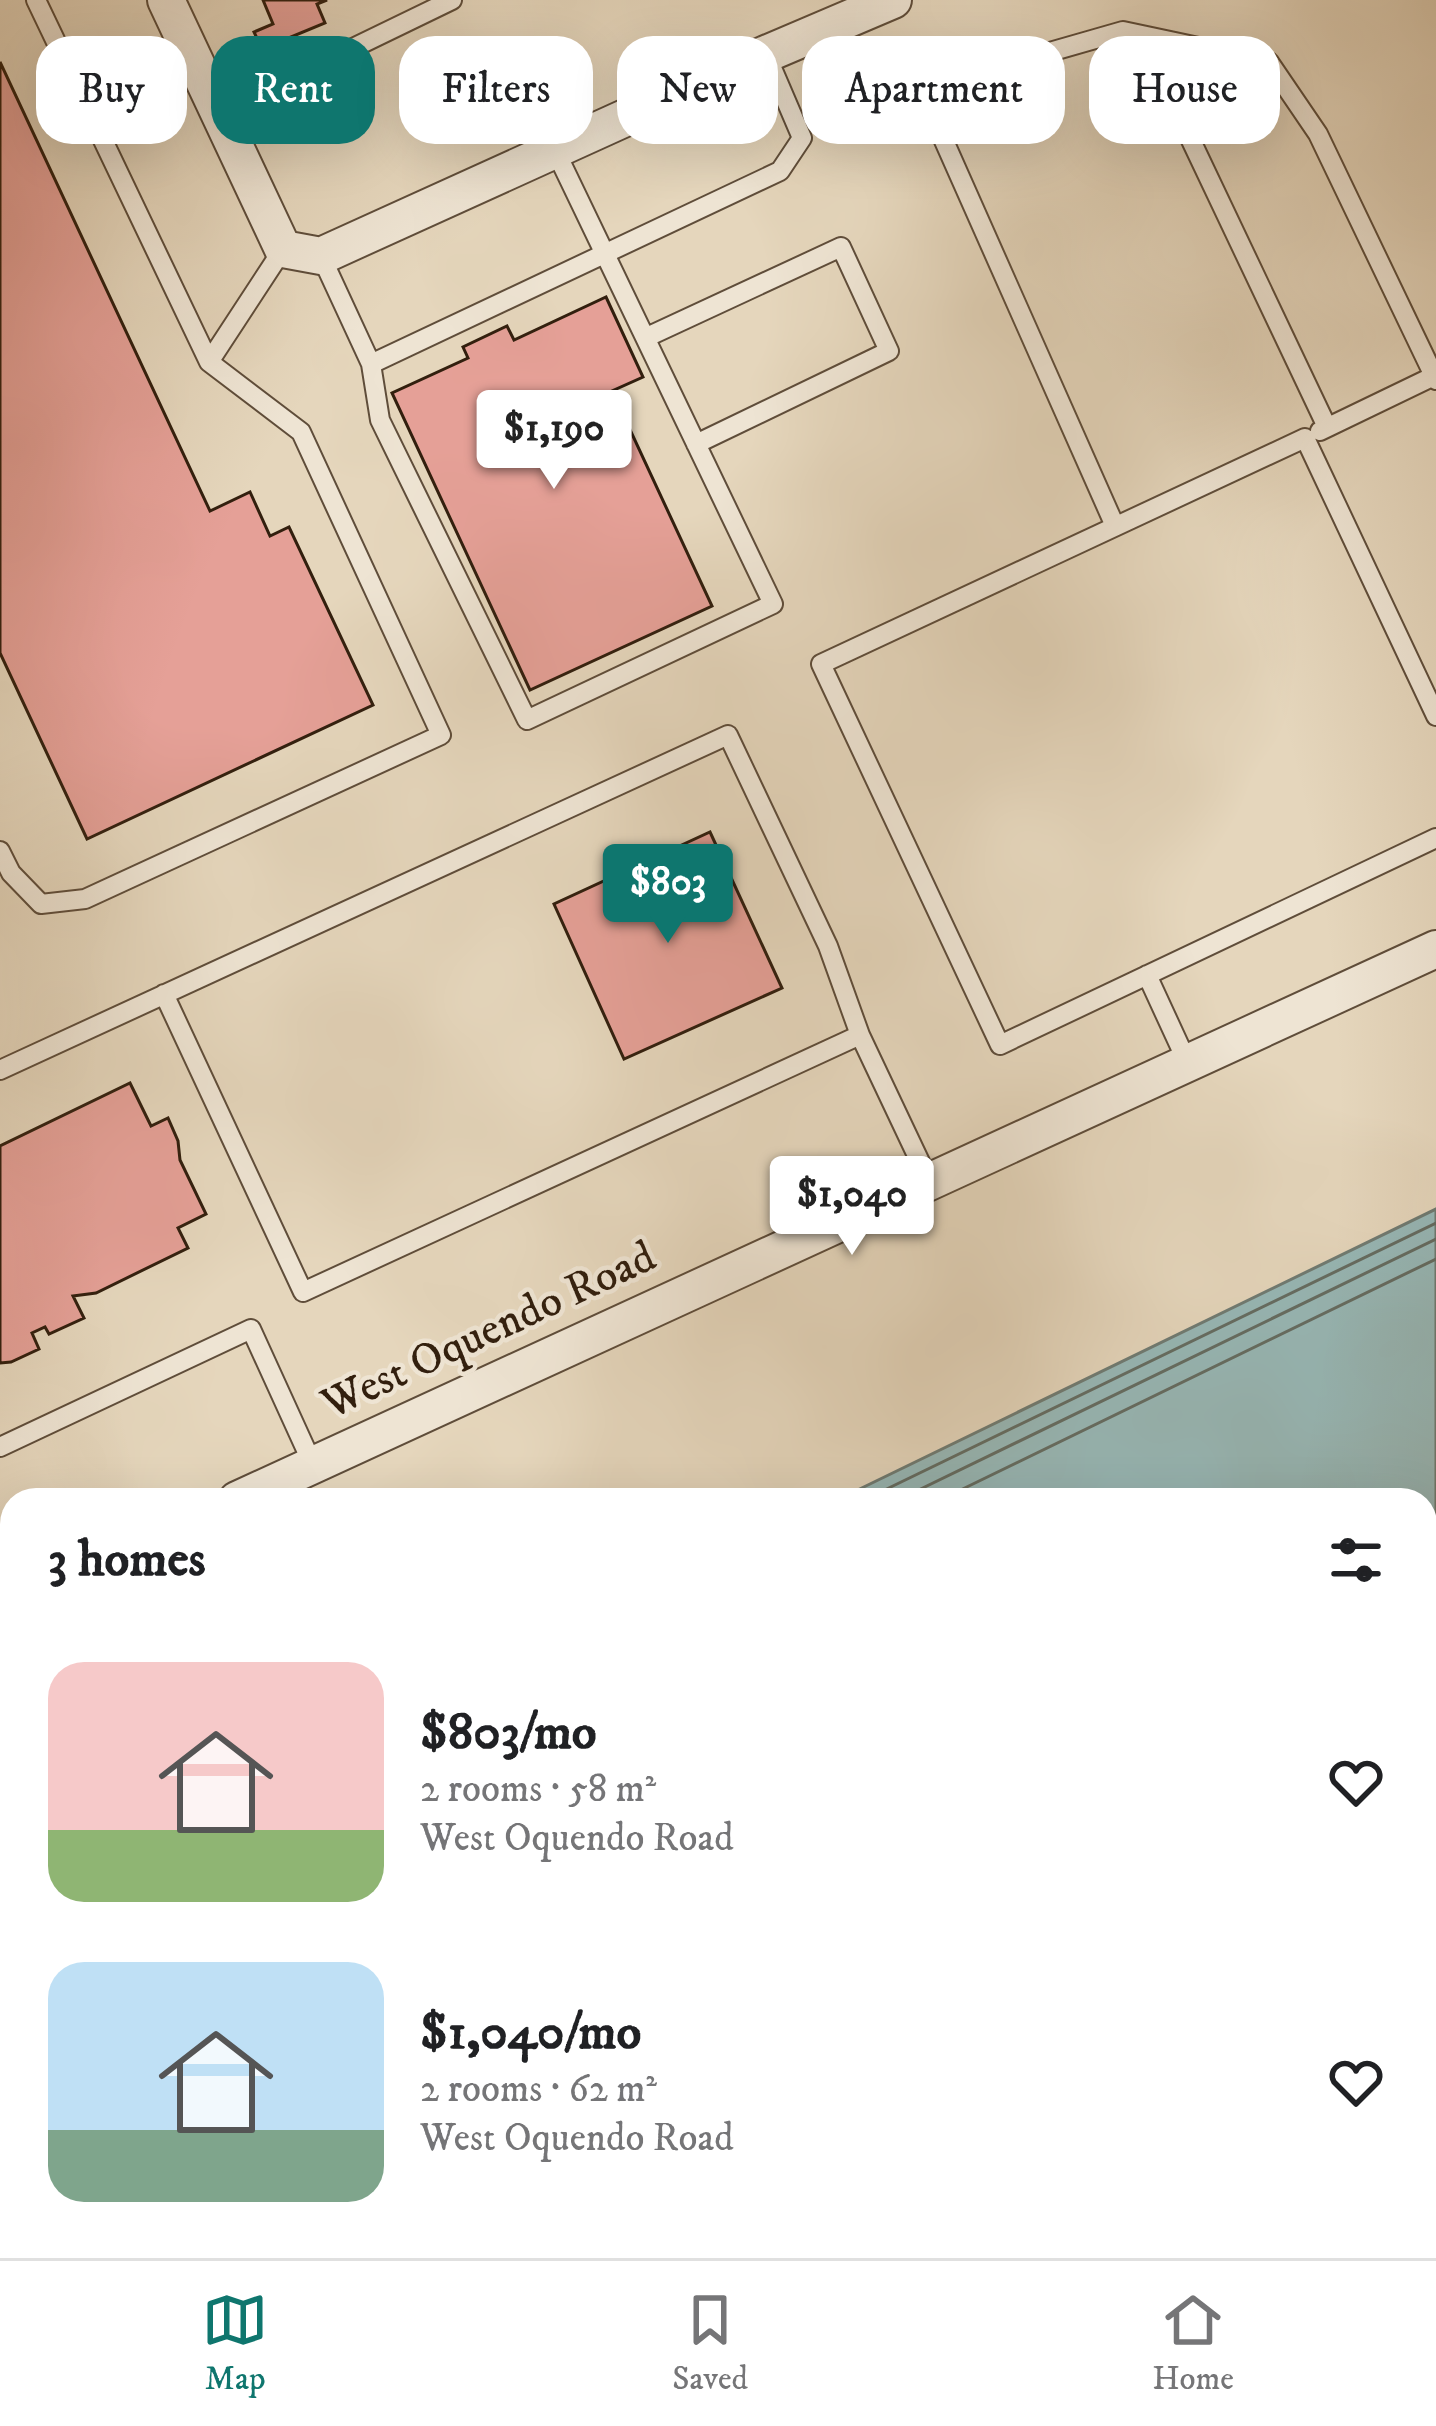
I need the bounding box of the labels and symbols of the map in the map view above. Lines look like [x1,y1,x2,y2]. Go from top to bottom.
pin: $1,190 [456,390,652,492]
pin: $803 [597,844,739,946]
pin: $1,040 [754,1156,950,1258]
street label: West Oquendo Road [312,1229,665,1433]

